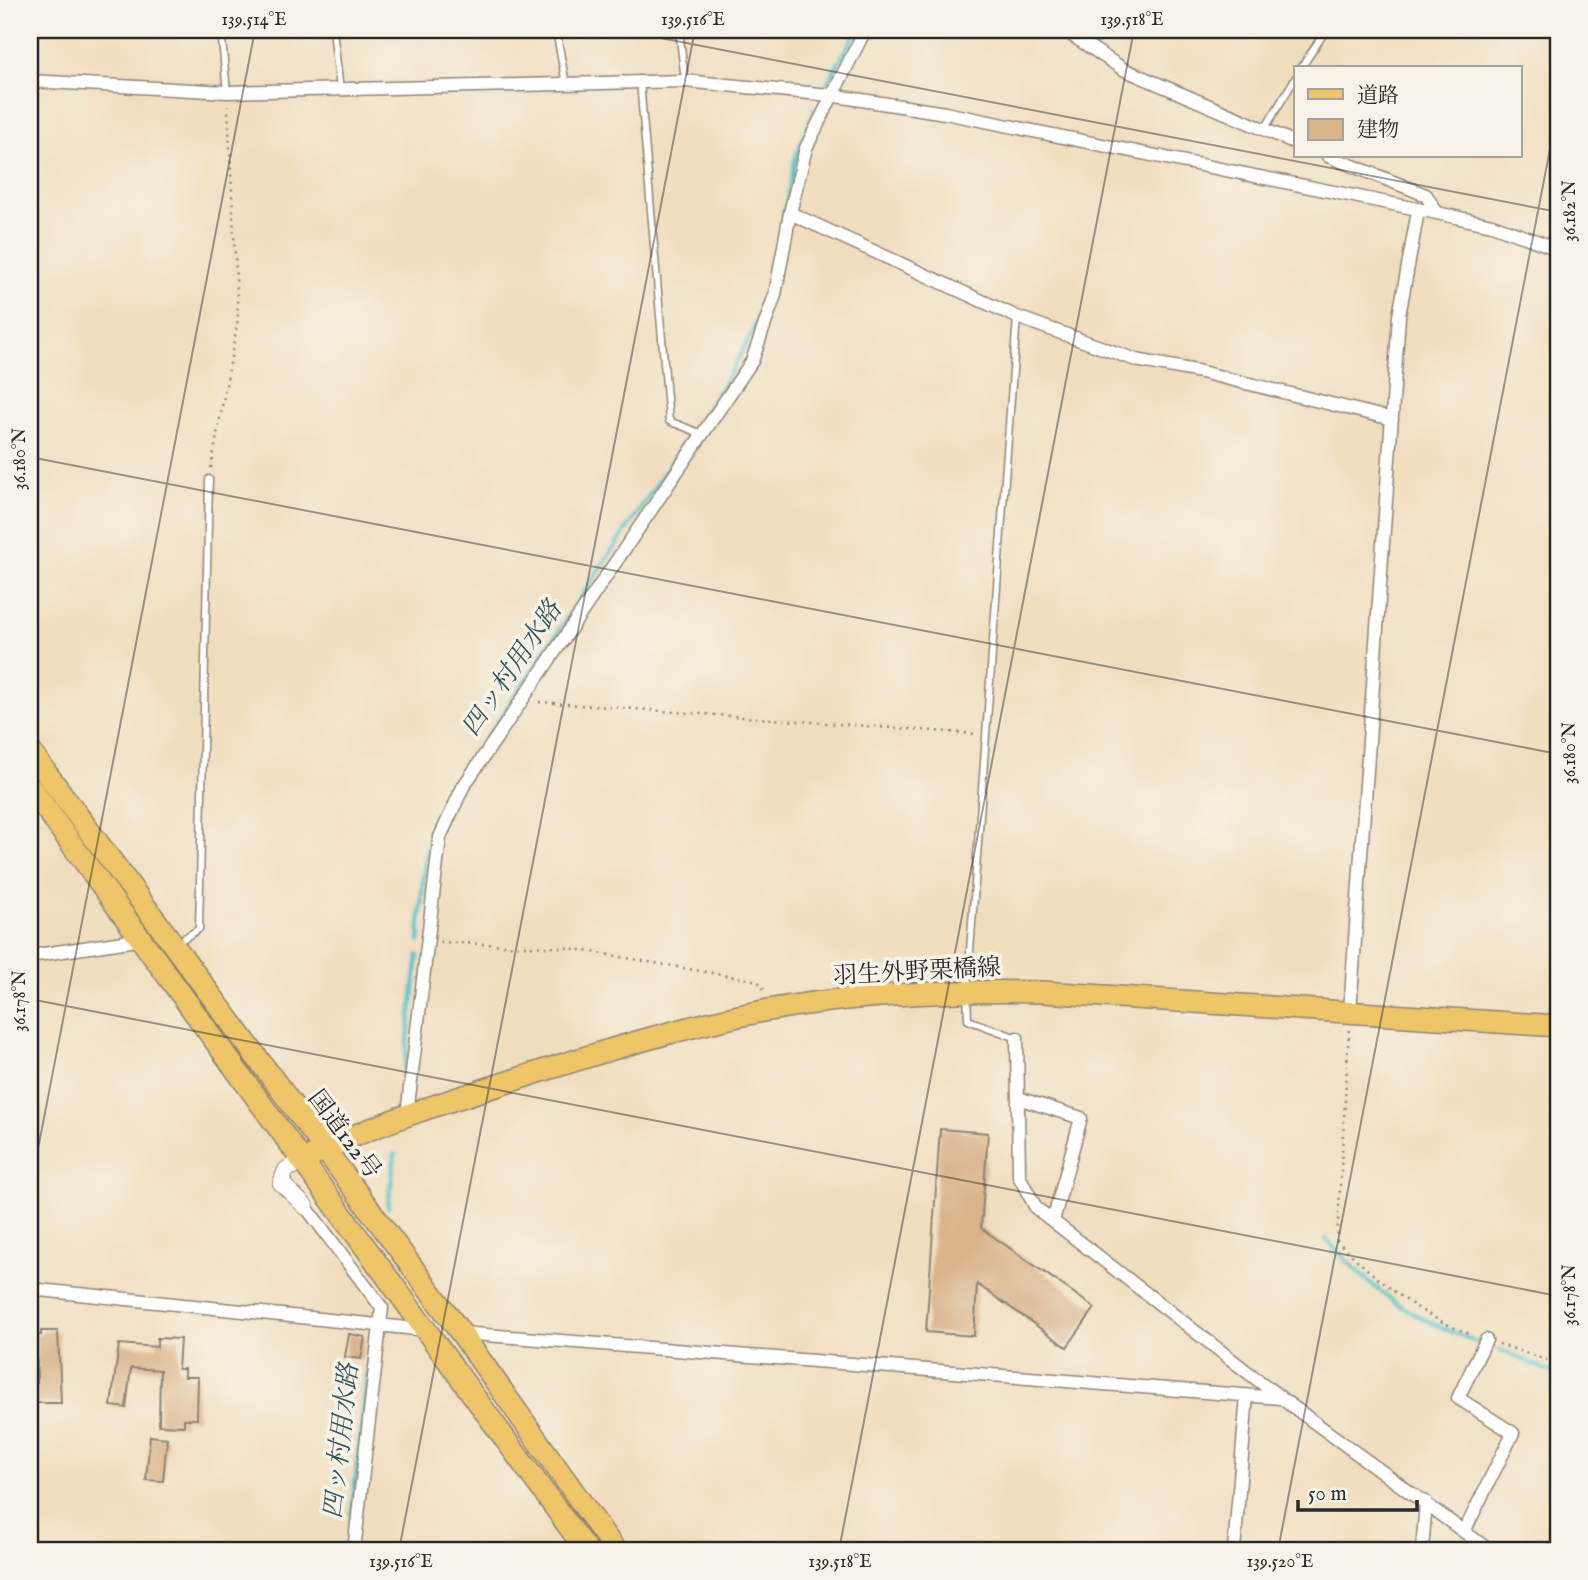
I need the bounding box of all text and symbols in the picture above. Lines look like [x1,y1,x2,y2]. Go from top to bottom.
text: 139.514°E [221,9,287,32]
text: 139.516°E [661,9,725,32]
text: 139.518°E [1100,9,1164,32]
legend [1294,66,1522,158]
text: 道路 [1357,83,1399,110]
text: 建物 [1357,117,1399,144]
text: 36.182°N [1559,180,1582,242]
text: 36.180°N [9,428,32,490]
water label: 四ッ村用水路 [455,593,571,743]
text: 36.180°N [1559,722,1582,784]
street label: 羽生外野栗橋線 [832,953,1002,992]
text: 36.178°N [9,970,32,1032]
street label: 国道122号 [300,1084,387,1186]
text: 36.178°N [1559,1264,1582,1326]
water label: 四ッ村用水路 [317,1360,366,1520]
scale bar [1298,1468,1416,1512]
text: 50 m [1308,1481,1347,1508]
text: 139.516°E [369,1551,433,1574]
text: 139.518°E [808,1551,872,1574]
text: 139.520°E [1246,1551,1314,1574]

